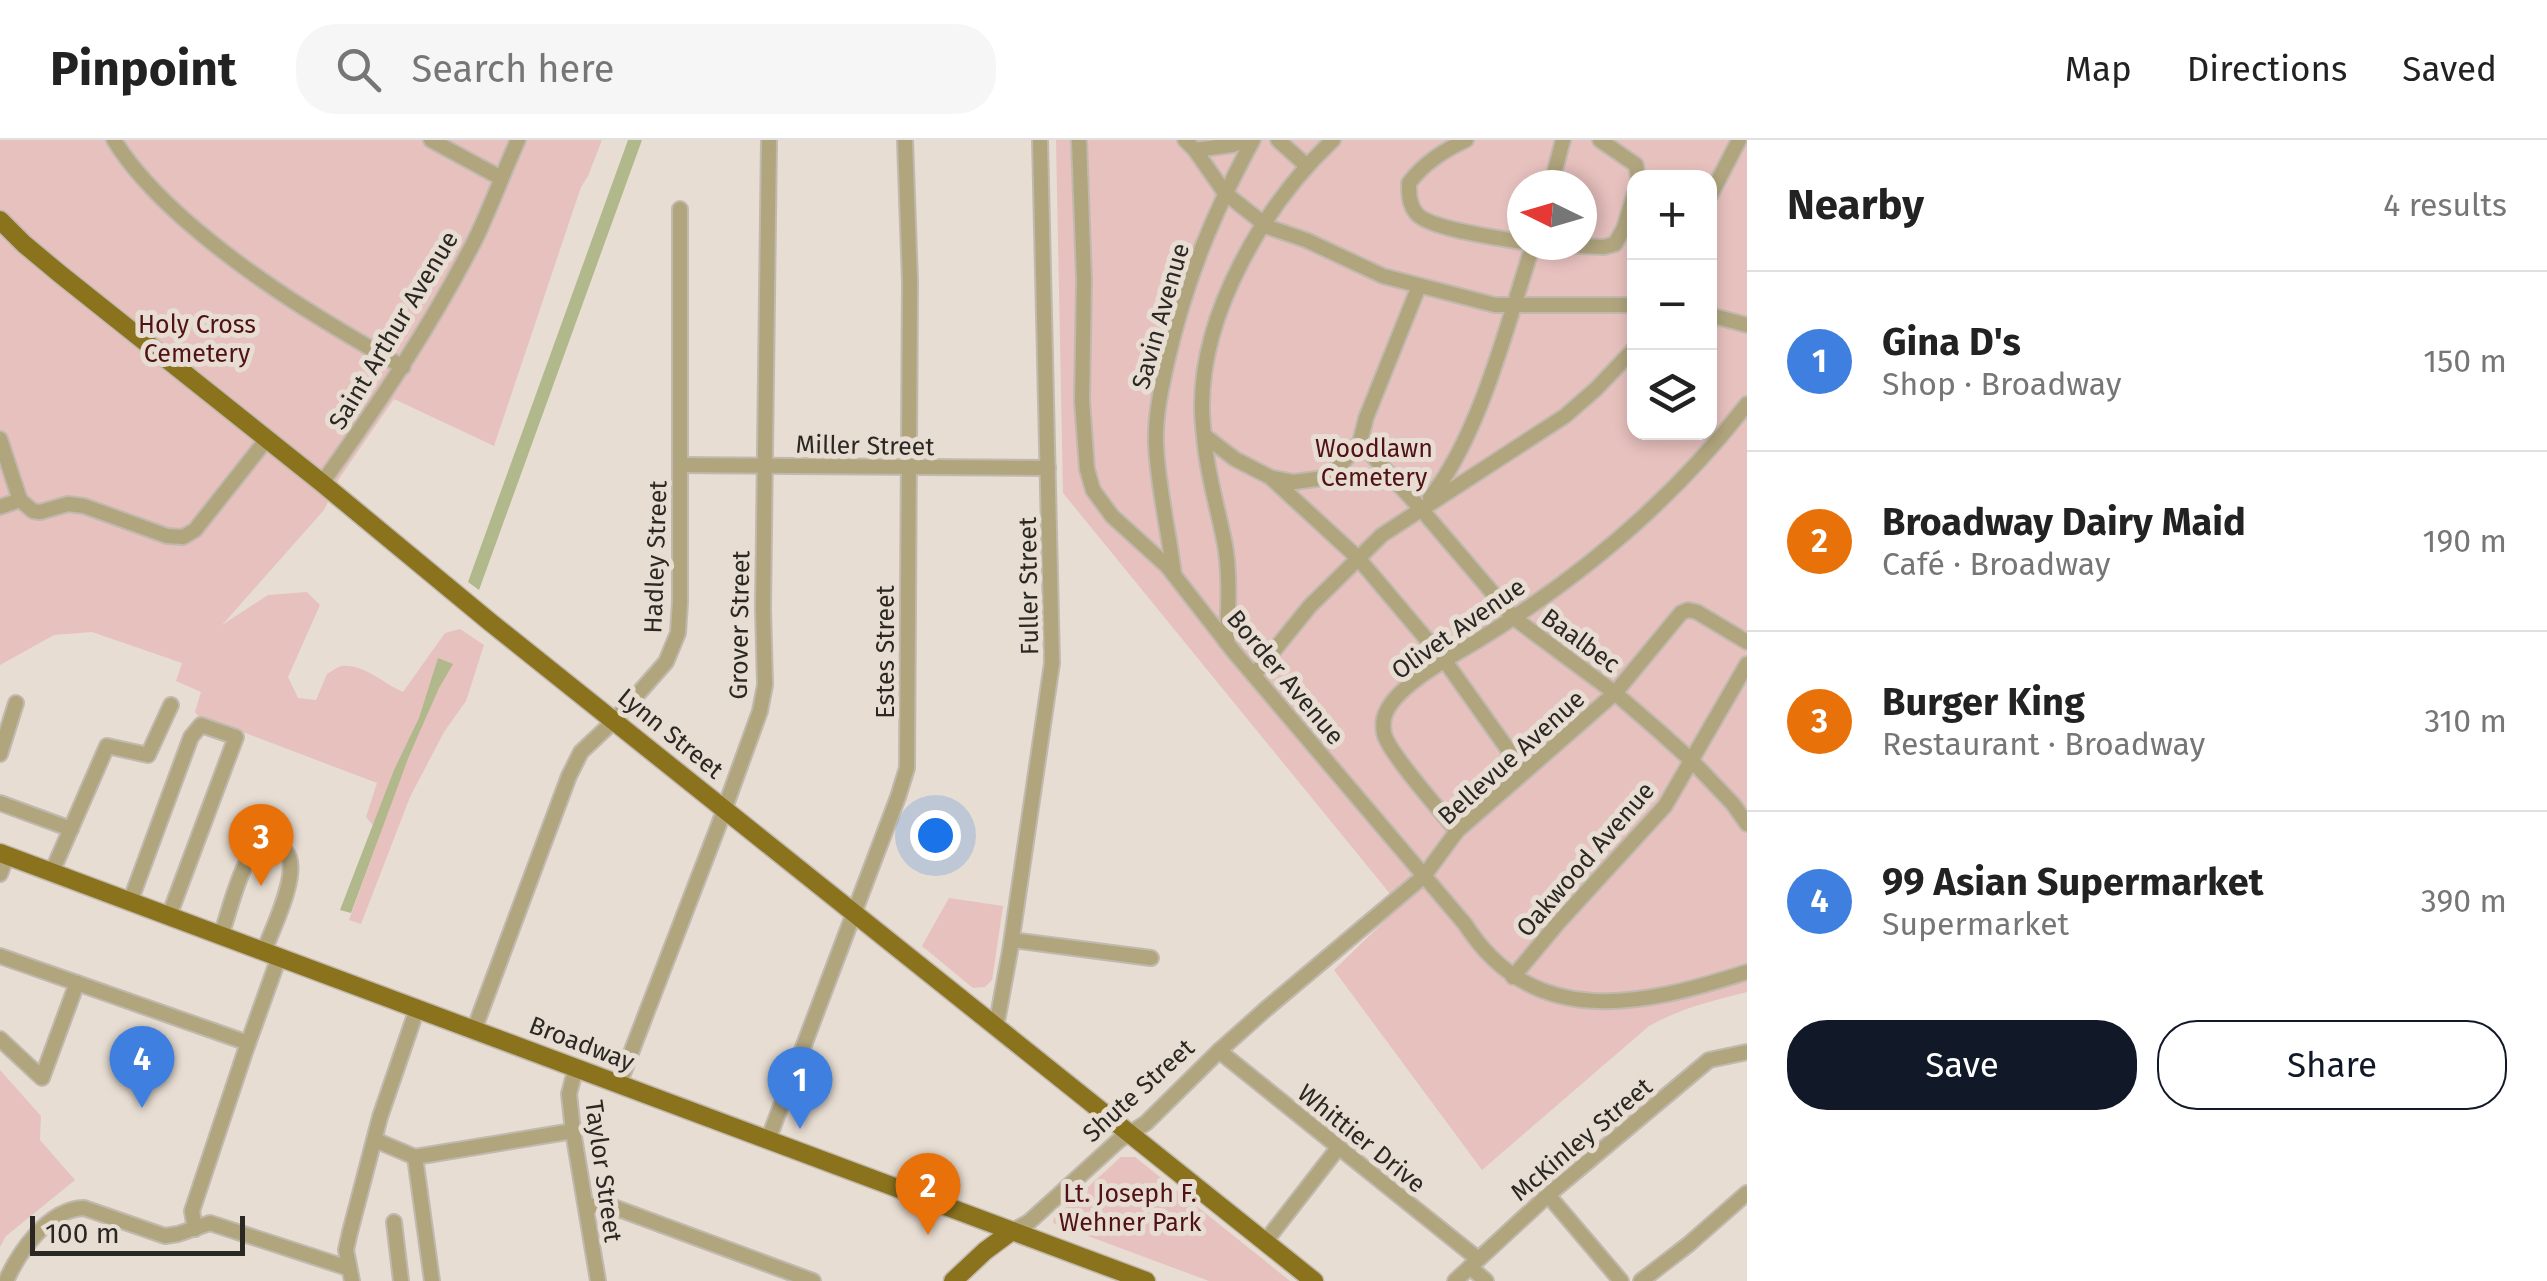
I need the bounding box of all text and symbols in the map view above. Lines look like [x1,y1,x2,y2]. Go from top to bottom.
search box [296,24,996,114]
text: Pinpoint [50,40,236,98]
icon: search [331,42,386,97]
text: Search here [411,46,614,92]
text: Map [2065,48,2132,90]
text: Directions [2187,48,2347,90]
text: Saved [2402,48,2497,90]
north arrow [1507,170,1597,260]
map controls [1627,170,1717,440]
button: + [1627,170,1717,260]
text: Nearby [1787,180,1924,230]
text: 4 results [2383,186,2507,224]
street label: Saint Arthur Avenue [323,226,465,435]
street label: Savin Avenue [1126,240,1196,393]
button: − [1627,260,1717,350]
park label: Holy Cross Cemetery [138,310,256,369]
text: Gina D's [1882,319,2021,365]
text: 1 [1812,342,1827,380]
text: 150 m [2423,342,2507,380]
button: layers [1627,350,1717,440]
text: Shop · Broadway [1882,365,2122,403]
street label: Miller Street [795,430,936,462]
park label: Woodlawn Cemetery [1315,434,1433,493]
street label: Hadley Street [638,479,674,634]
text: Broadway Dairy Maid [1882,499,2246,545]
street label: Fuller Street [1013,516,1045,655]
text: 2 [1811,522,1828,560]
text: 190 m [2423,522,2507,560]
text: Café · Broadway [1882,545,2110,583]
street label: Grover Street [724,549,756,700]
street label: Olivet Avenue [1386,572,1531,686]
street label: Estes Street [871,584,901,719]
street label: Baalbec [1535,602,1626,679]
street label: Border Avenue [1220,604,1350,751]
text: Burger King [1882,679,2085,725]
street label: Lynn Street [612,682,730,786]
street label: Bellevue Avenue [1432,684,1591,831]
text: 3 [1811,702,1828,740]
text: 310 m [2424,702,2507,740]
text: Restaurant · Broadway [1882,725,2205,763]
street label: Oakwood Avenue [1510,776,1661,943]
pin: 3 [228,804,294,886]
your location [910,810,961,861]
text: 99 Asian Supermarket [1882,859,2263,905]
text: 4 [1810,882,1829,920]
text: 390 m [2421,882,2507,920]
text: Supermarket [1882,905,2069,943]
street label: Broadway [525,1010,639,1078]
button: Save [1787,1020,2137,1110]
button: Share [2157,1020,2507,1110]
pin: 4 [110,1026,174,1108]
street label: Shute Street [1077,1032,1201,1149]
pin: 1 [768,1046,832,1129]
street label: McKinley Street [1505,1071,1659,1208]
street label: Whittier Drive [1291,1078,1431,1200]
street label: Taylor Street [578,1098,628,1245]
pin: 2 [896,1152,960,1235]
park label: Lt. Joseph F. Wehner Park [1059,1179,1201,1238]
scale bar [30,1211,245,1256]
text: 100 m [45,1217,120,1250]

